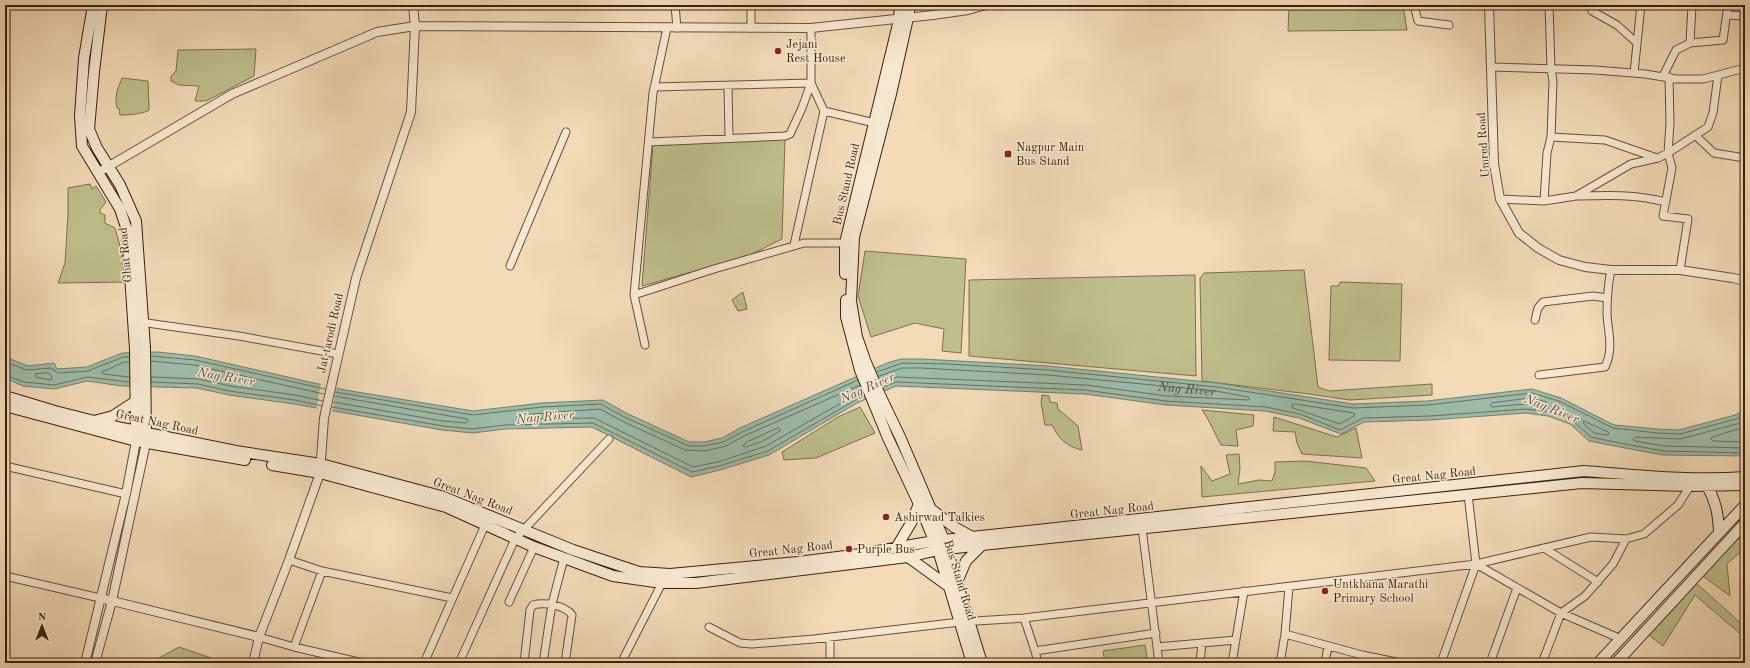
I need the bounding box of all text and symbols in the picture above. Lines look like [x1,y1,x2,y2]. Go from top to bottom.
place label: Jejani Rest House [786,39,846,65]
marker: Jejani Rest House [773,46,783,56]
street label: Umred Road [1476,112,1492,178]
street label: Bus Stand Road [832,142,862,226]
place label: Nagpur Main Bus Stand [1016,142,1085,168]
marker: Nagpur Main Bus Stand [1003,149,1013,159]
street label: Ghat Road [118,227,134,283]
street label: Jat-tarodi Road [316,292,346,374]
water label: Nag River [195,366,256,389]
water label: Nag River [838,370,897,406]
water label: Nag River [1156,380,1217,399]
water label: Nag River [1521,392,1581,426]
street label: Great Nag Road [114,408,199,438]
water label: Nag River [515,408,575,427]
street label: Great Nag Road [1392,466,1477,486]
street label: Great Nag Road [431,476,514,518]
street label: Great Nag Road [1070,501,1155,521]
marker: Ashirwad Talkies [881,512,891,522]
place label: Ashirwad Talkies [894,512,985,524]
street label: Bus Stand Road [941,539,977,622]
street label: Great Nag Road [749,540,834,560]
marker: Purple Bus [844,544,854,554]
place label: Purple Bus [857,544,915,556]
place label: Untkhana Marathi Primary School [1333,579,1428,605]
marker: Untkhana Marathi Primary School [1320,586,1330,596]
north arrow [22,606,62,646]
text: N [38,612,47,623]

